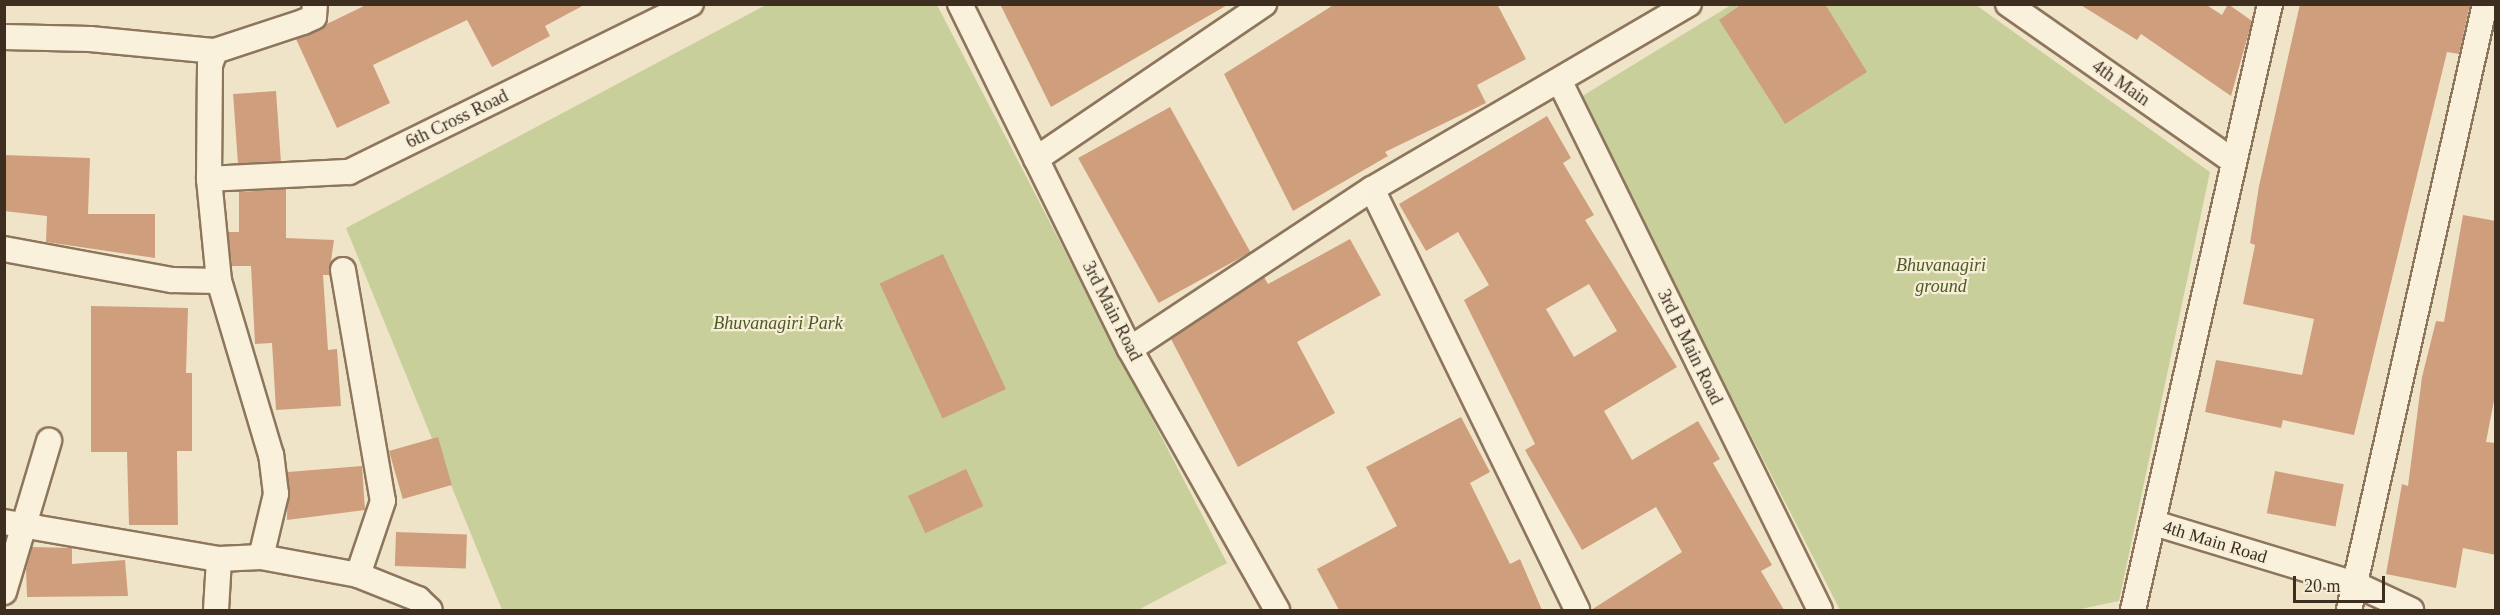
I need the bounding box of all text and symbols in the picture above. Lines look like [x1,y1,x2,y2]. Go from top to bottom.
street label: 4th Main [2088,55,2154,111]
street label: 6th Cross Road [402,85,512,153]
park label: Bhuvanagiri ground [1896,255,1986,298]
street label: 3rd Main Road [1078,258,1146,364]
street label: 3rd B Main Road [1653,286,1727,408]
park label: Bhuvanagiri Park [713,312,843,334]
street label: 4th Main Road [2160,516,2270,568]
scale bar [2296,564,2388,602]
text: 20 m [2304,576,2341,596]

